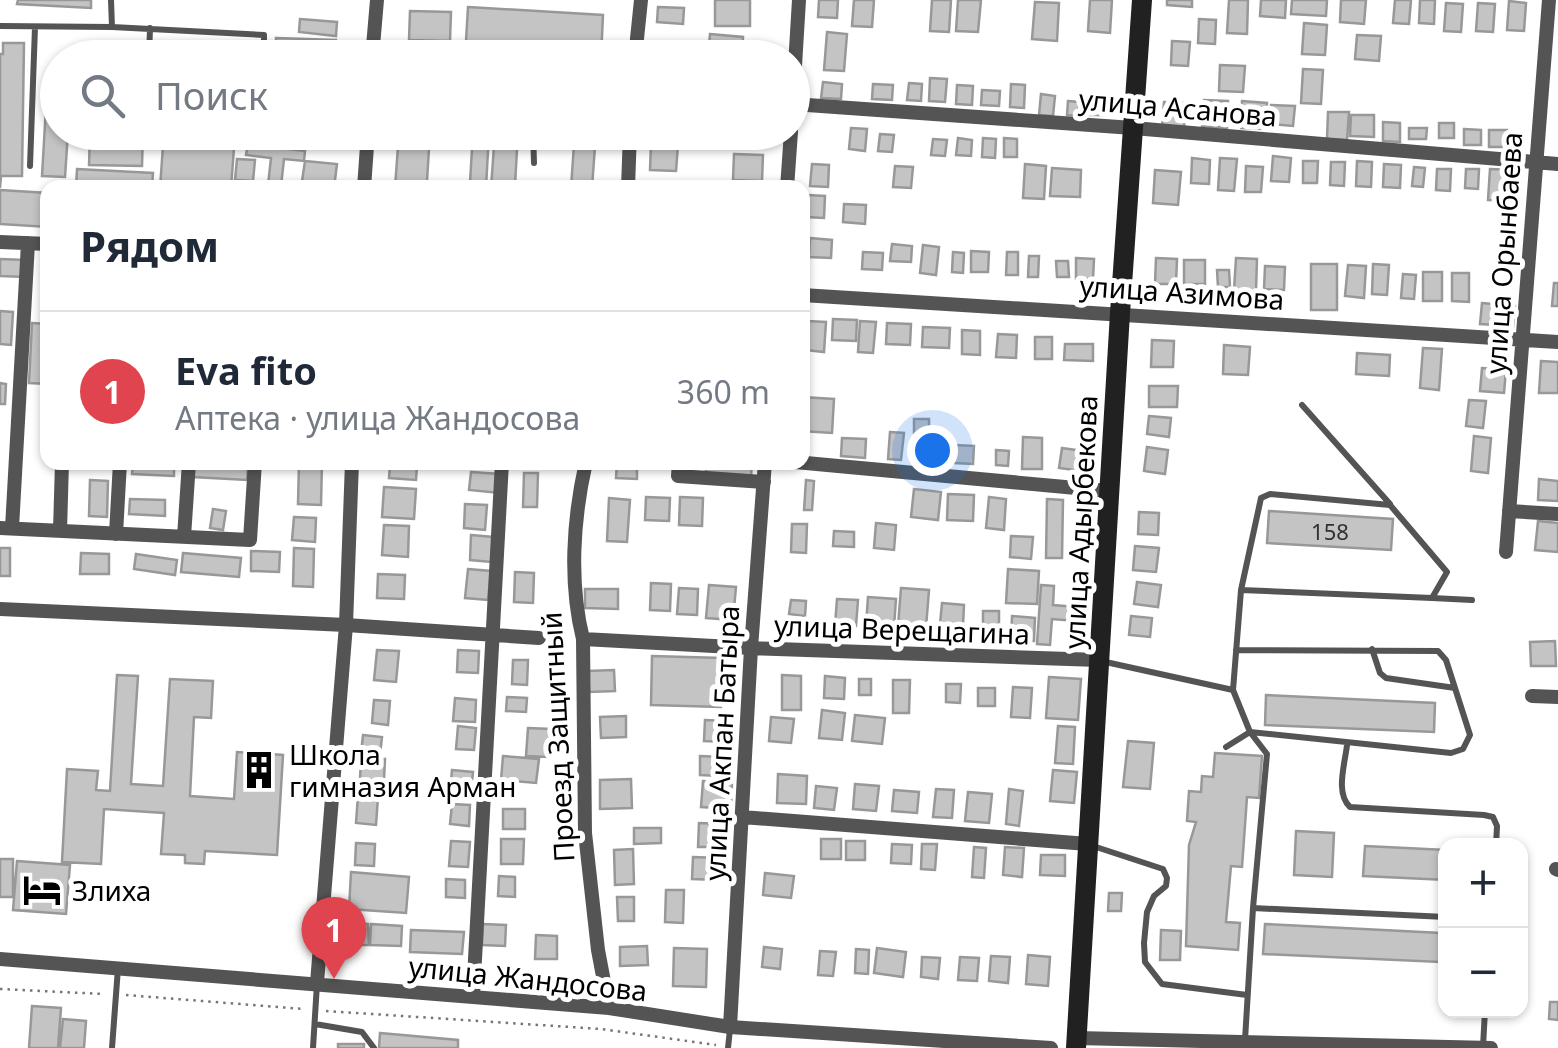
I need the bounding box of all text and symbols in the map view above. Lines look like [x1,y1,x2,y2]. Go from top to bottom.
search box [40,40,810,150]
icon: search [75,68,130,123]
text: Поиск [155,69,268,121]
street label: улица Асанова [1077,79,1279,135]
street label: улица Орынбаева [1476,131,1530,375]
text: Рядом [80,217,219,274]
street label: улица Азимова [1078,266,1286,318]
text: Eva fito [175,344,317,396]
text: 1 [103,370,122,413]
text: 360 m [677,370,770,413]
street label: улица Адырбекова [1054,394,1106,650]
text: Аптека · улица Жандосова [175,396,580,439]
your location [907,425,958,476]
house number: 158 [1311,516,1349,546]
street label: улица Акпан Батыра [695,604,747,882]
street label: улица Верещагина [773,606,1031,652]
street label: Проезд Защитный [531,611,583,863]
place label: Школа гимназия Арман [289,735,517,805]
building icon: Школа гимназия Арман [238,749,280,791]
map controls [1438,838,1528,1018]
button: + [1438,838,1528,928]
hotel icon: Злиха [21,869,63,911]
place label: Злиха [72,871,151,909]
pin: 1 [302,896,366,979]
button: − [1438,928,1528,1018]
street label: улица Жандосова [407,947,649,1009]

